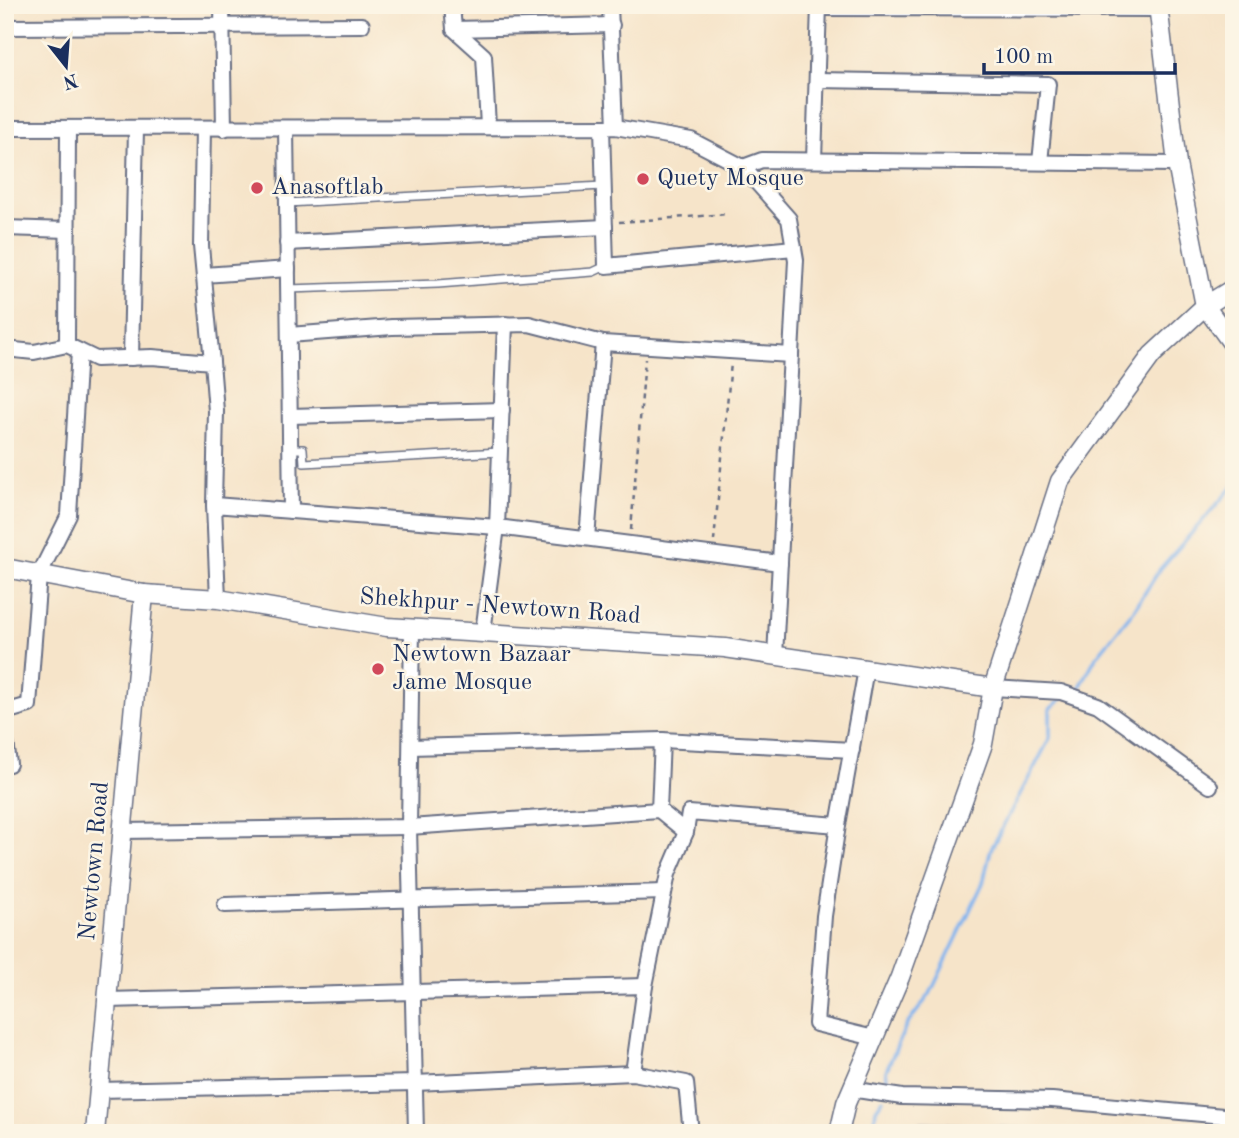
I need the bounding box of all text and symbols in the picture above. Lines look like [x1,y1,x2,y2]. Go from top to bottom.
north arrow [32,32,102,102]
scale bar [984,32,1174,76]
text: 100 m [994,47,1053,68]
text: N [60,69,80,91]
place label: Quety Mosque [657,167,804,191]
marker: Quety Mosque [635,171,651,187]
place label: Anasoftlab [271,176,383,200]
marker: Anasoftlab [249,180,265,196]
street label: Shekhpur - Newtown Road [359,585,641,629]
place label: Newtown Bazaar Jame Mosque [392,643,571,695]
marker: Newtown Bazaar Jame Mosque [370,661,386,677]
street label: Newtown Road [76,780,114,942]

